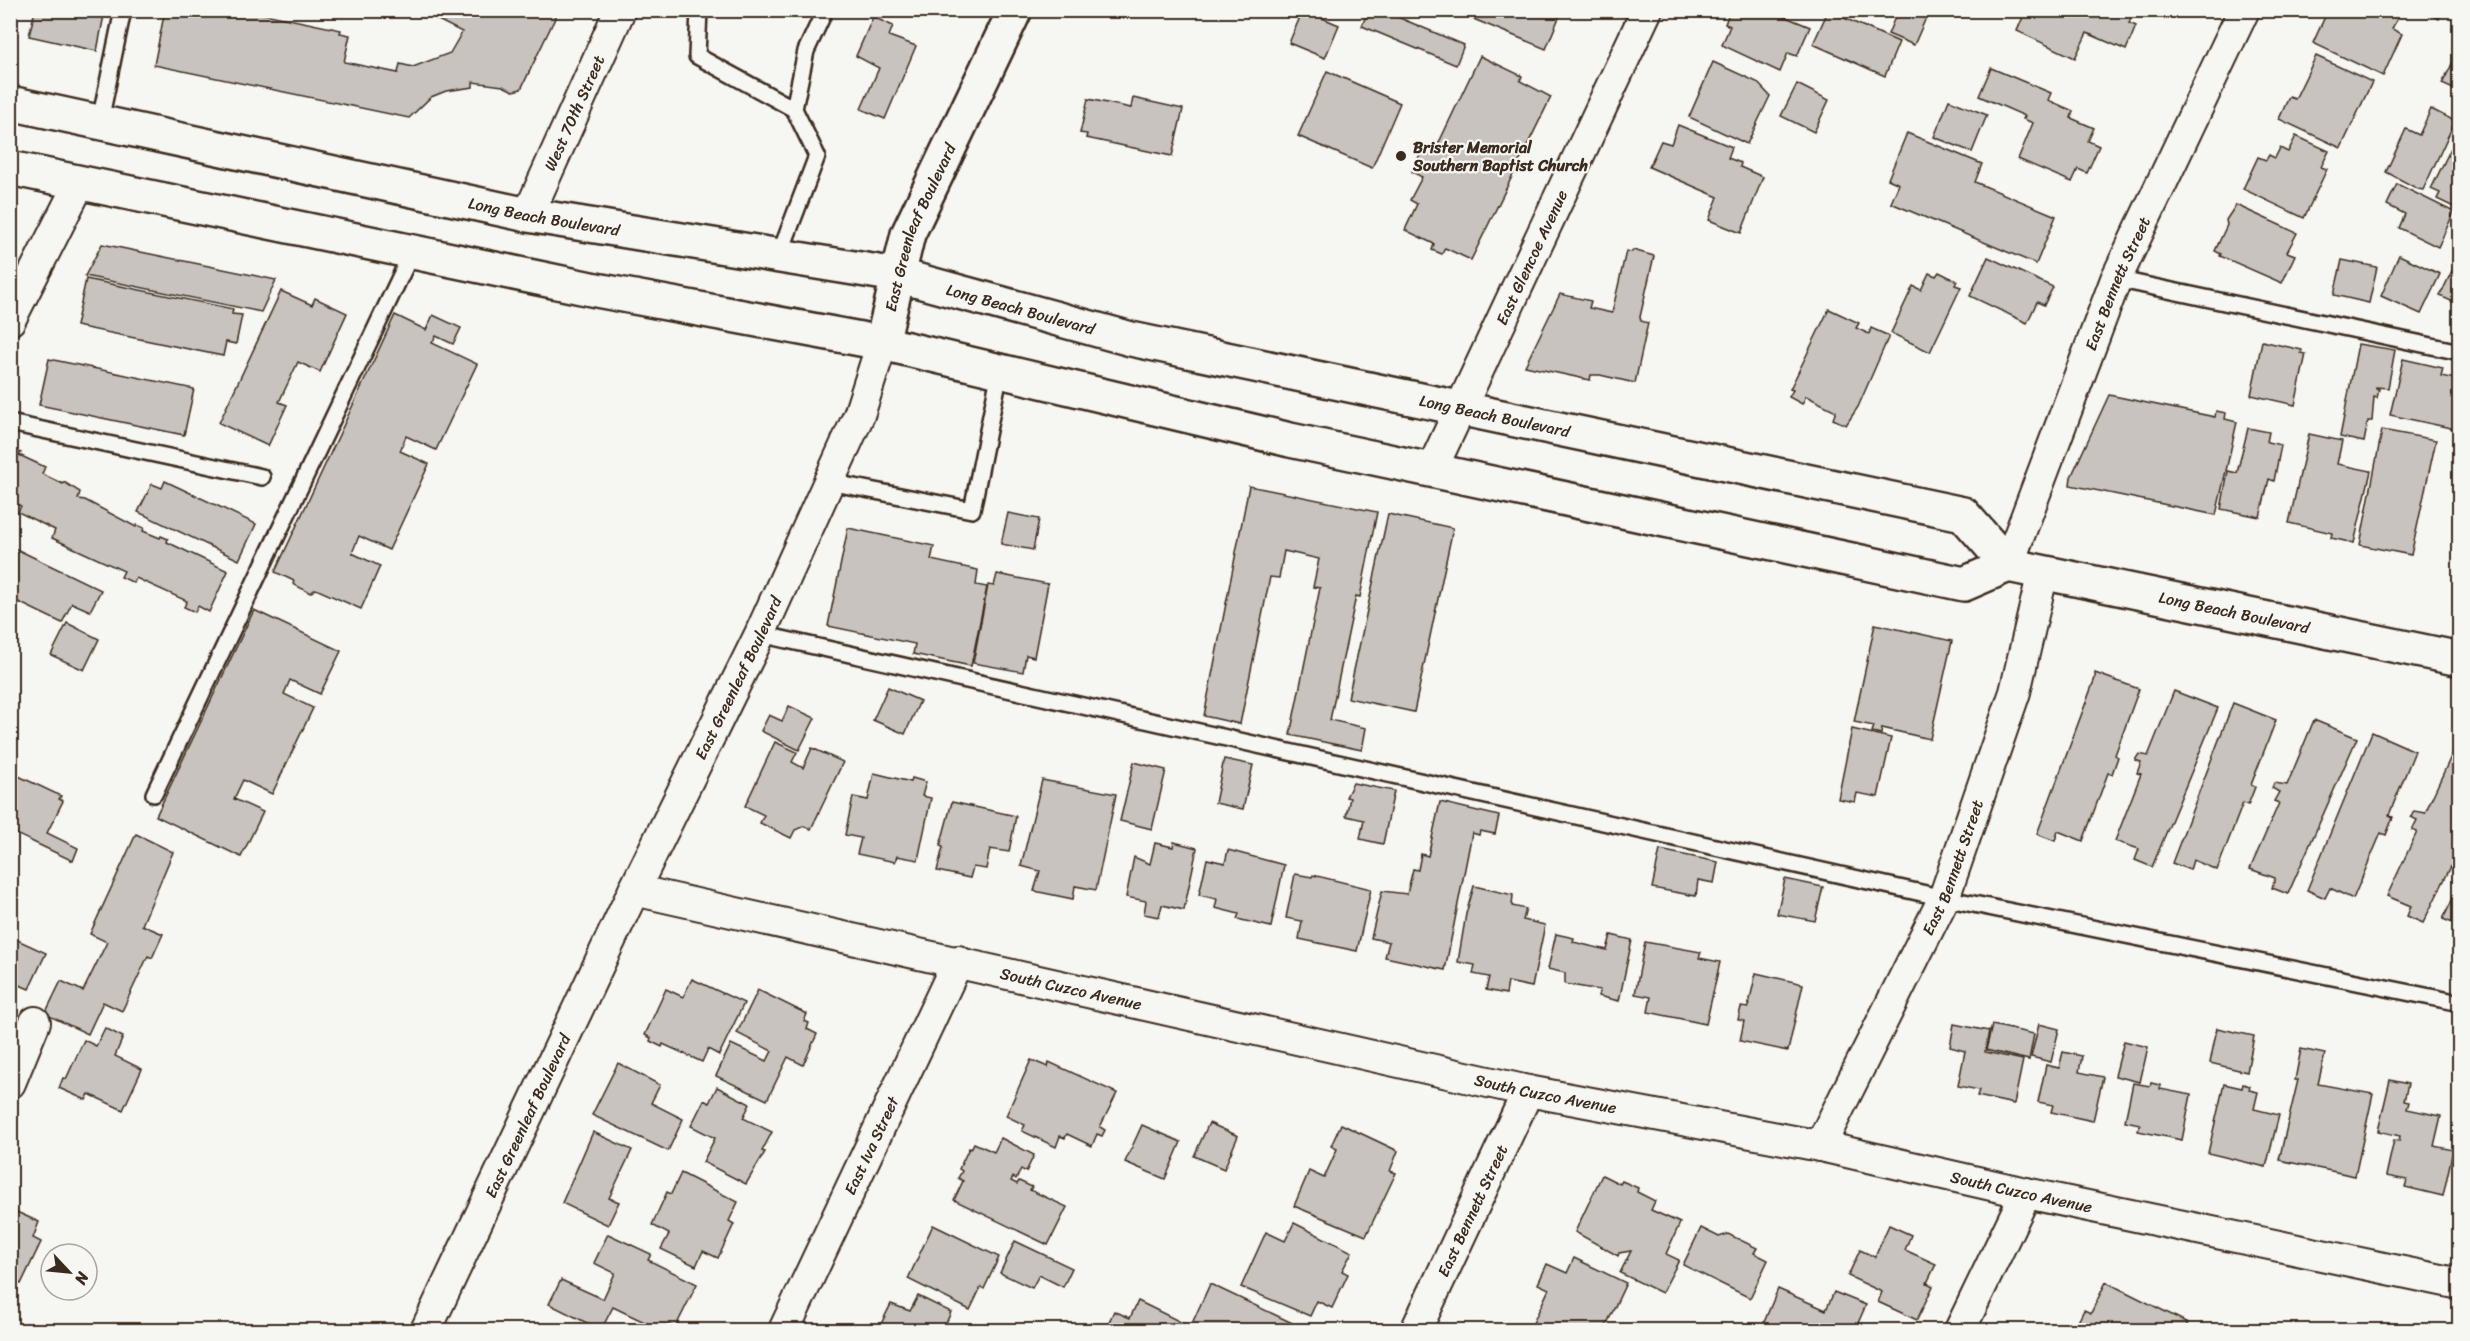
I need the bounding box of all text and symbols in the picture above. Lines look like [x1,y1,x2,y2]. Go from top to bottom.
street label: West 70th Street [536,50,613,176]
place label: Brister Memorial Southern Baptist Church [1412,133,1589,180]
street label: East Greenleaf Boulevard [876,137,965,315]
marker: Brister Memorial Southern Baptist Church [1394,149,1408,163]
street label: East Glencoe Avenue [1487,185,1576,330]
street label: Long Beach Boulevard [466,189,623,245]
street label: East Bennett Street [2076,212,2159,355]
street label: Long Beach Boulevard [943,275,1100,344]
street label: Long Beach Boulevard [1417,386,1574,446]
street label: Long Beach Boulevard [2156,583,2314,643]
street label: East Greenleaf Boulevard [686,590,791,765]
street label: East Bennett Street [1914,796,1992,940]
street label: South Cuzco Avenue [997,959,1145,1019]
street label: East Greenleaf Boulevard [476,1028,580,1203]
street label: South Cuzco Avenue [1471,1065,1619,1122]
street label: East Iva Street [836,1091,907,1200]
street label: East Bennett Street [1429,1140,1516,1282]
street label: South Cuzco Avenue [1948,1162,2095,1222]
north arrow [39,1242,99,1302]
text: N [66,1266,98,1291]

